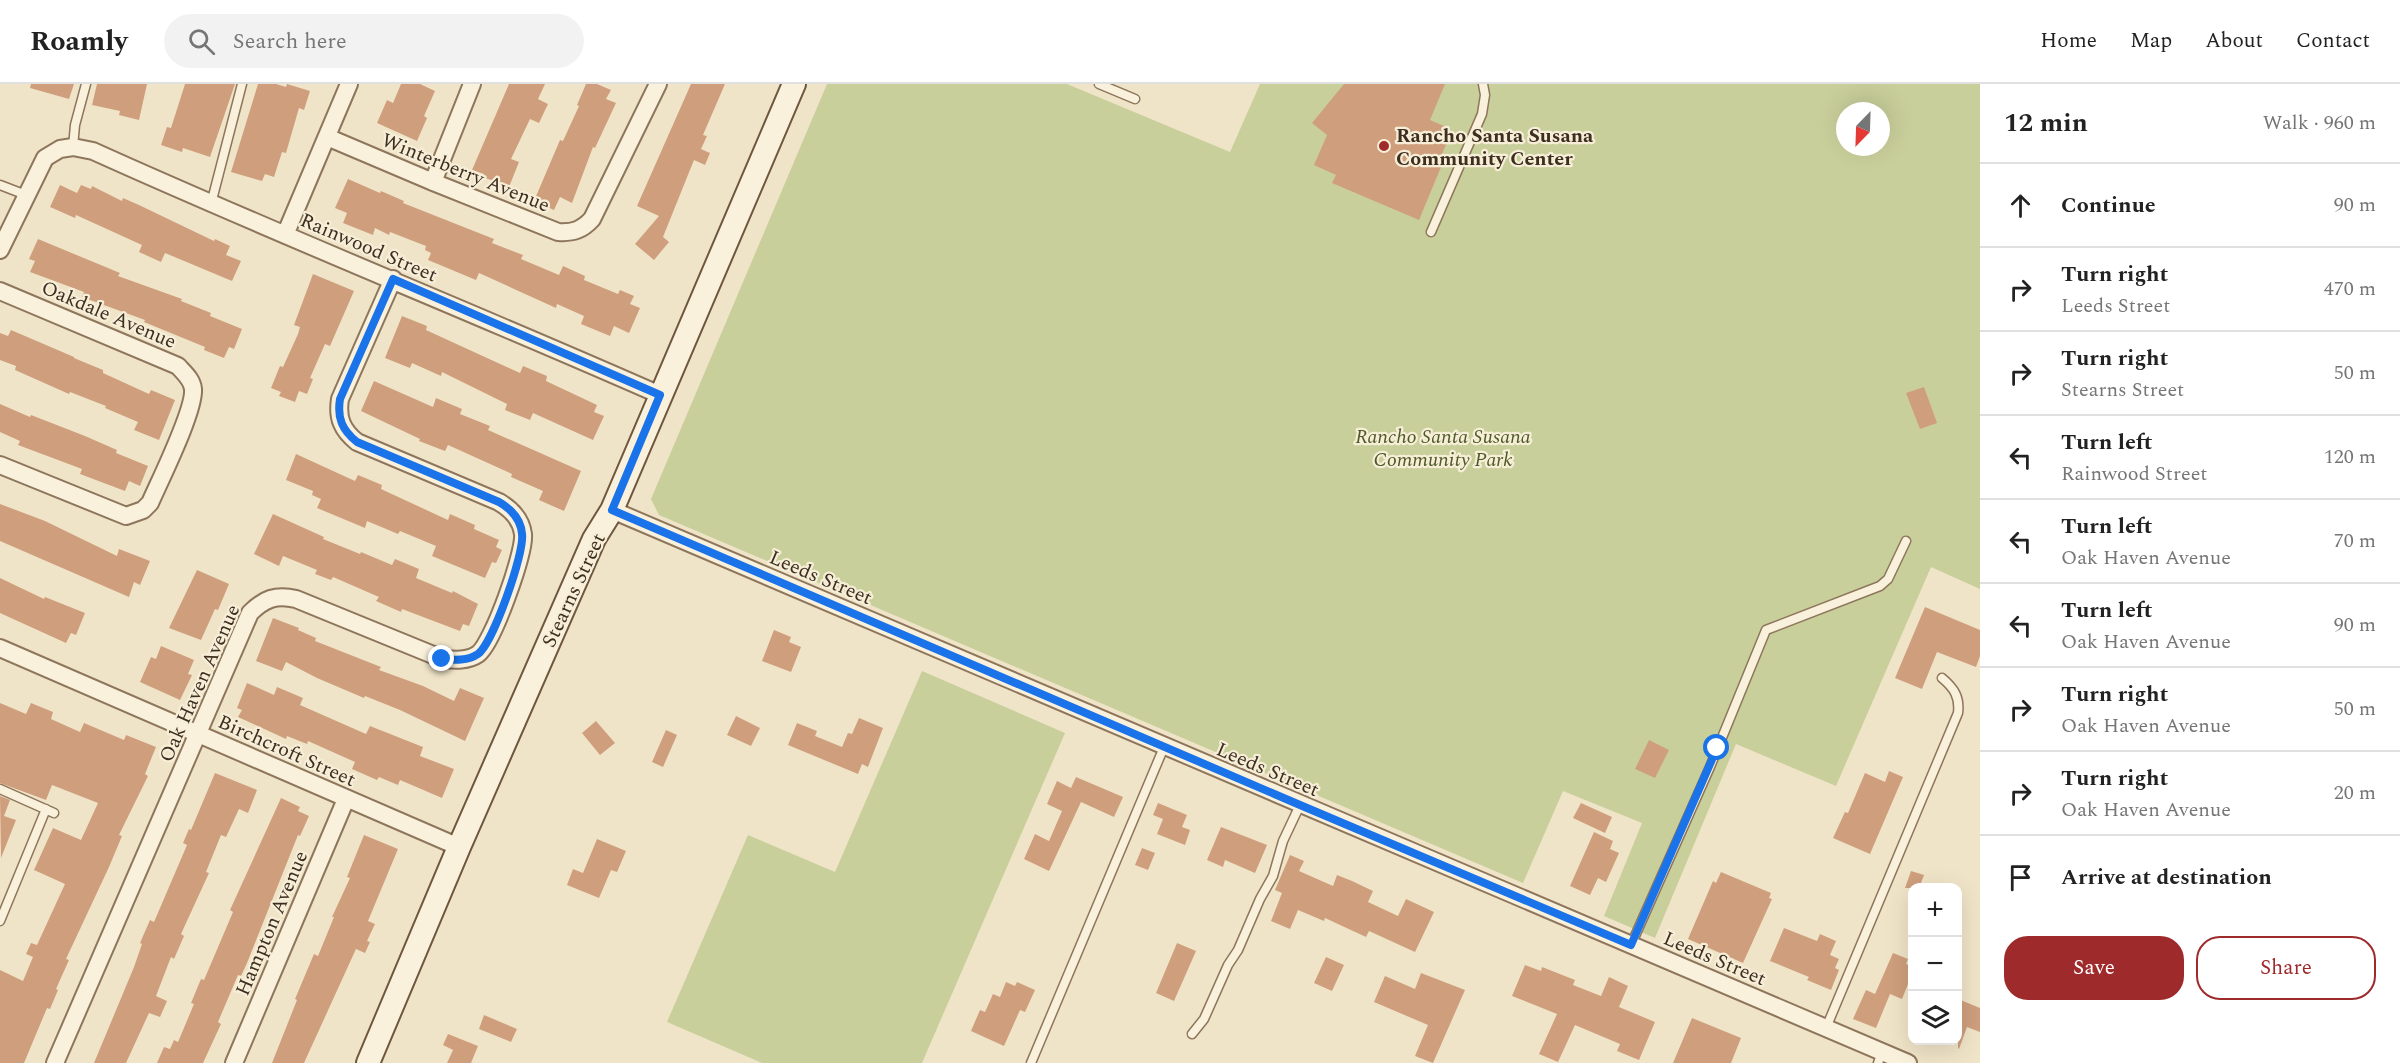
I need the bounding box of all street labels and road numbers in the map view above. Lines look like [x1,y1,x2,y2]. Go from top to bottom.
street label: Winterberry Avenue [377,125,554,220]
street label: Rainwood Street [295,206,442,290]
street label: Oakdale Avenue [36,273,181,357]
street label: Stearns Street [534,528,614,653]
street label: Leeds Street [764,543,877,613]
street label: Oak Haven Avenue [152,600,248,767]
street label: Birchcroft Street [213,707,360,795]
street label: Leeds Street [1211,735,1324,805]
street label: Hampton Avenue [228,846,316,1001]
street label: Leeds Street [1658,924,1771,994]

